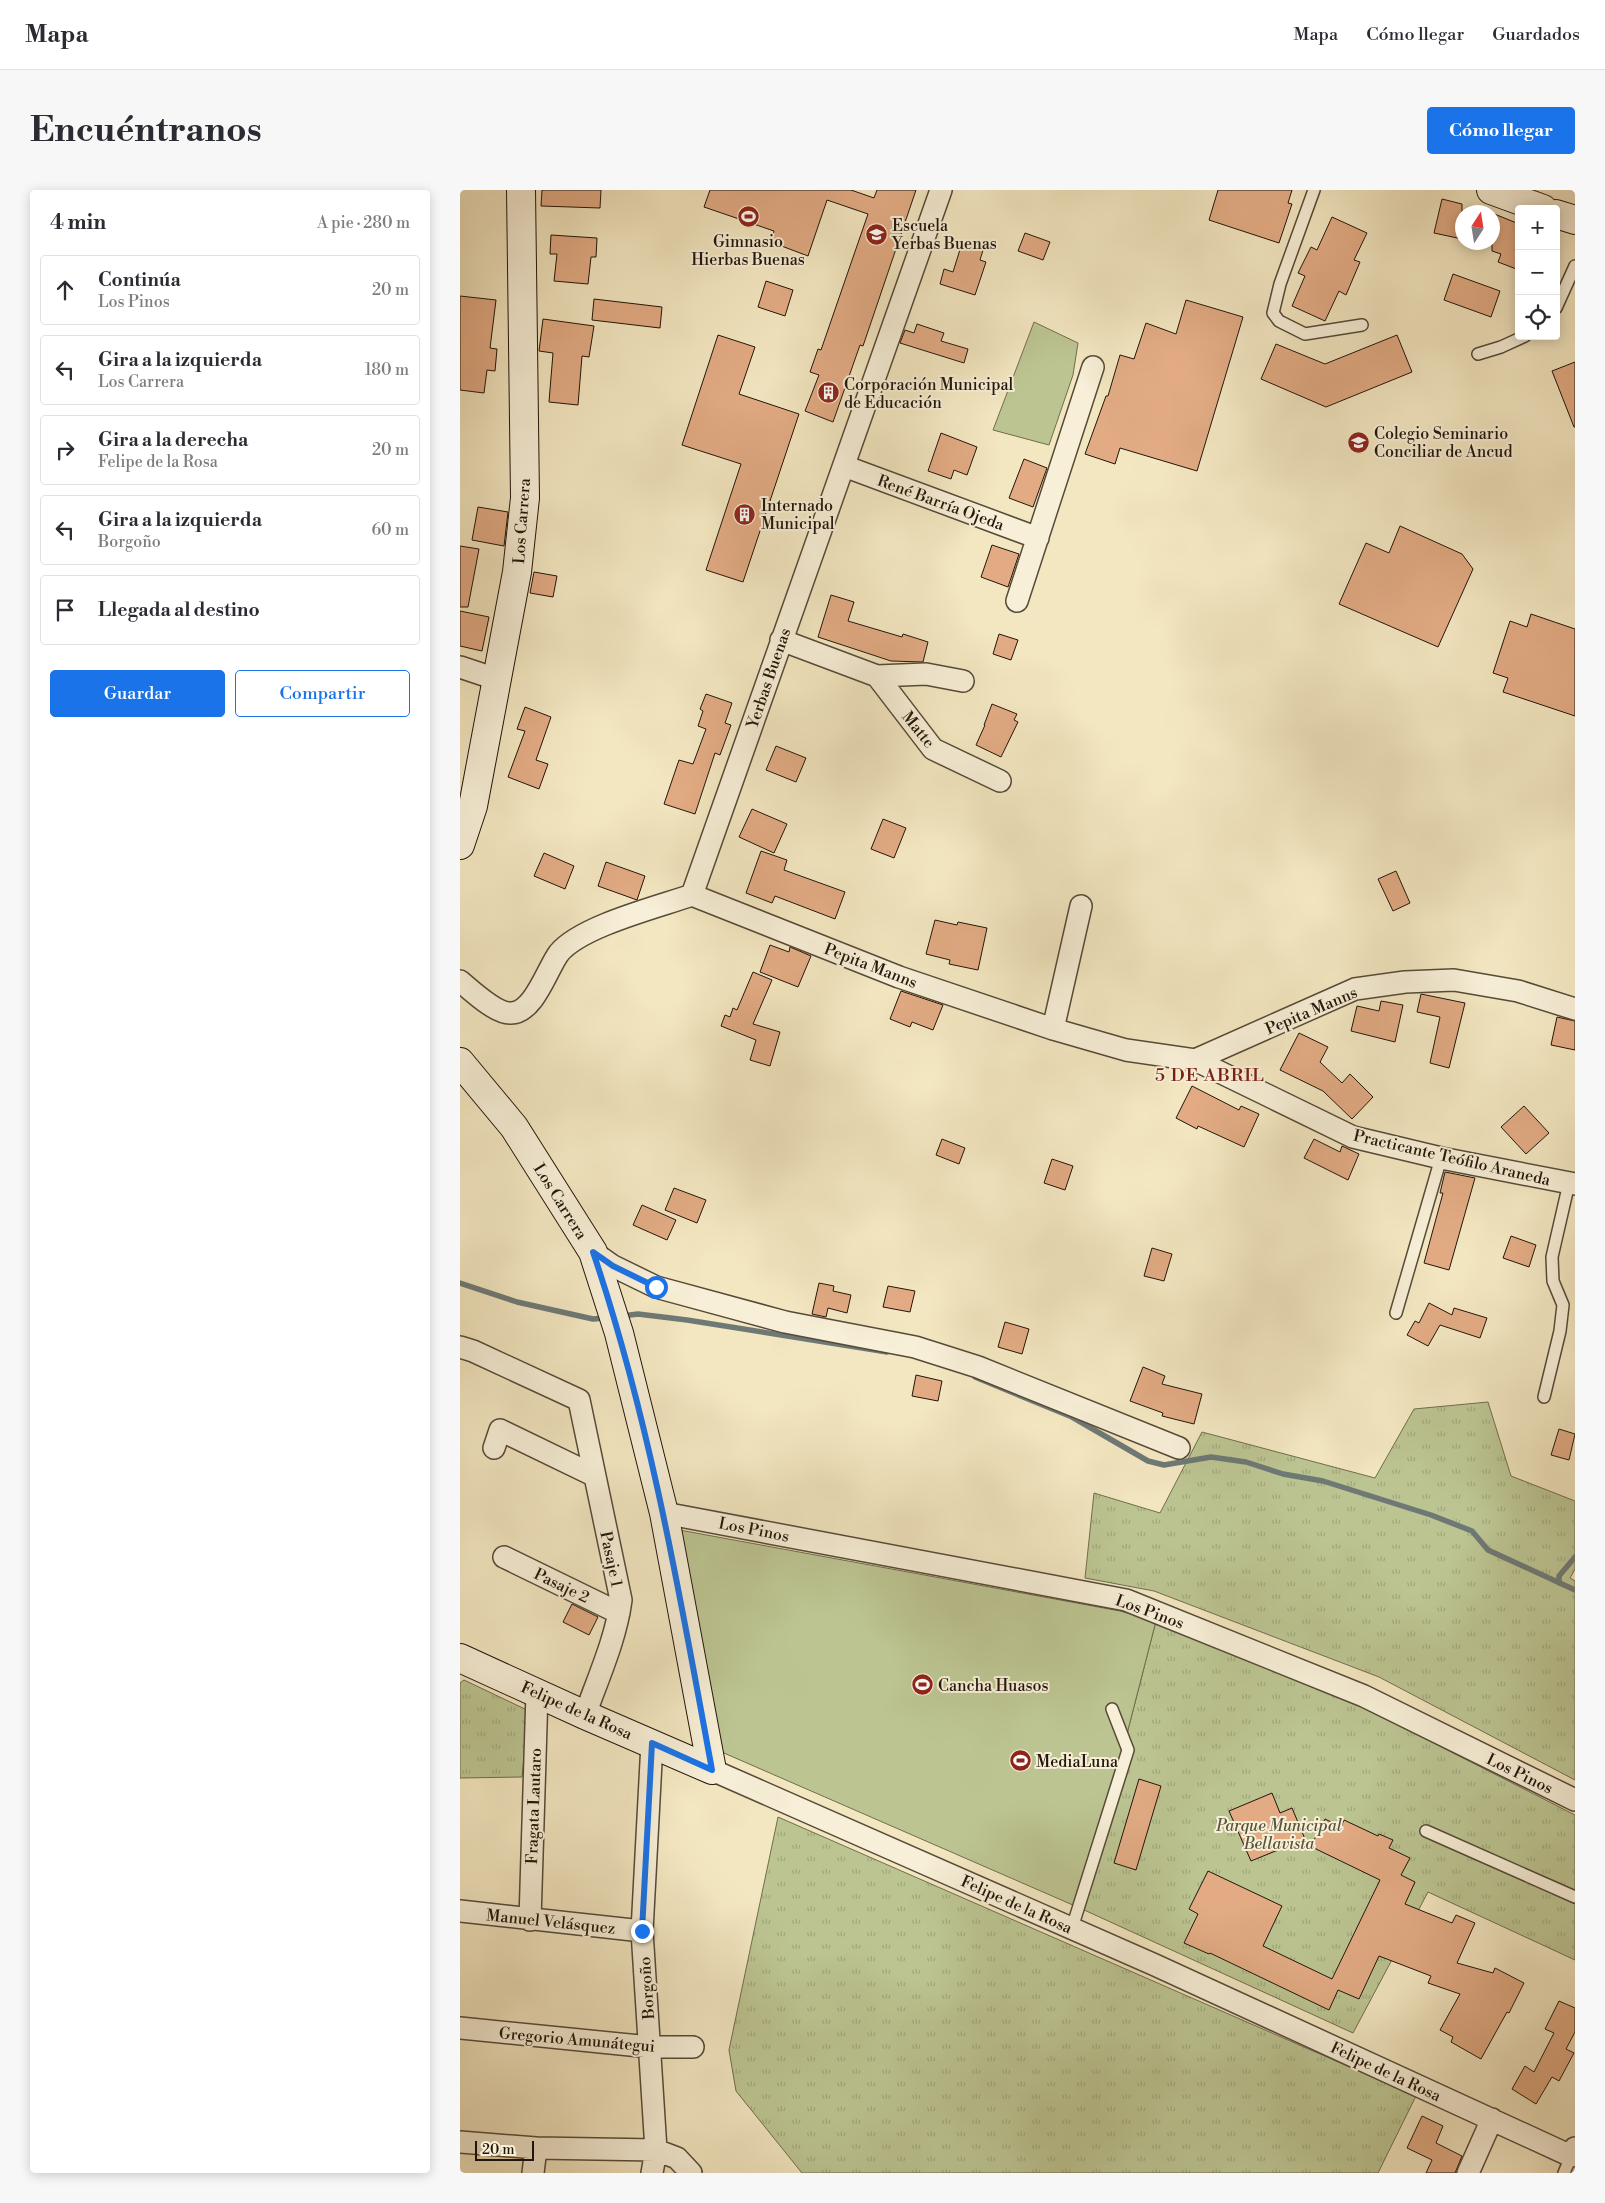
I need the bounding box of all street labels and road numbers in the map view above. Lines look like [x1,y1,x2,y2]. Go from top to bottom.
street label: René Barría Ojeda [875,471,1008,535]
street label: Los Carrera [509,477,535,565]
street label: Yerbas Buenas [742,626,795,732]
street label: Matte [897,707,939,752]
street label: Pepita Manns [821,939,920,993]
street label: Pepita Manns [1262,983,1360,1039]
street label: Practicante Teófilo Araneda [1351,1126,1553,1191]
street label: Los Carrera [529,1160,592,1244]
street label: Los Pinos [717,1513,791,1547]
street label: Pasaje 1 [595,1529,627,1589]
street label: Pasaje 2 [531,1564,592,1608]
street label: Los Pinos [1113,1590,1187,1634]
street label: Felipe de la Rosa [518,1677,636,1745]
street label: Fragata Lautaro [522,1747,546,1865]
street label: Los Pinos [1483,1749,1556,1799]
street label: Felipe de la Rosa [958,1871,1076,1939]
street label: Manuel Velásquez [485,1905,616,1939]
street label: Borgoño [635,1956,659,2021]
street label: Gregorio Amunátegui [498,2023,656,2057]
street label: Felipe de la Rosa [1327,2038,1445,2107]

